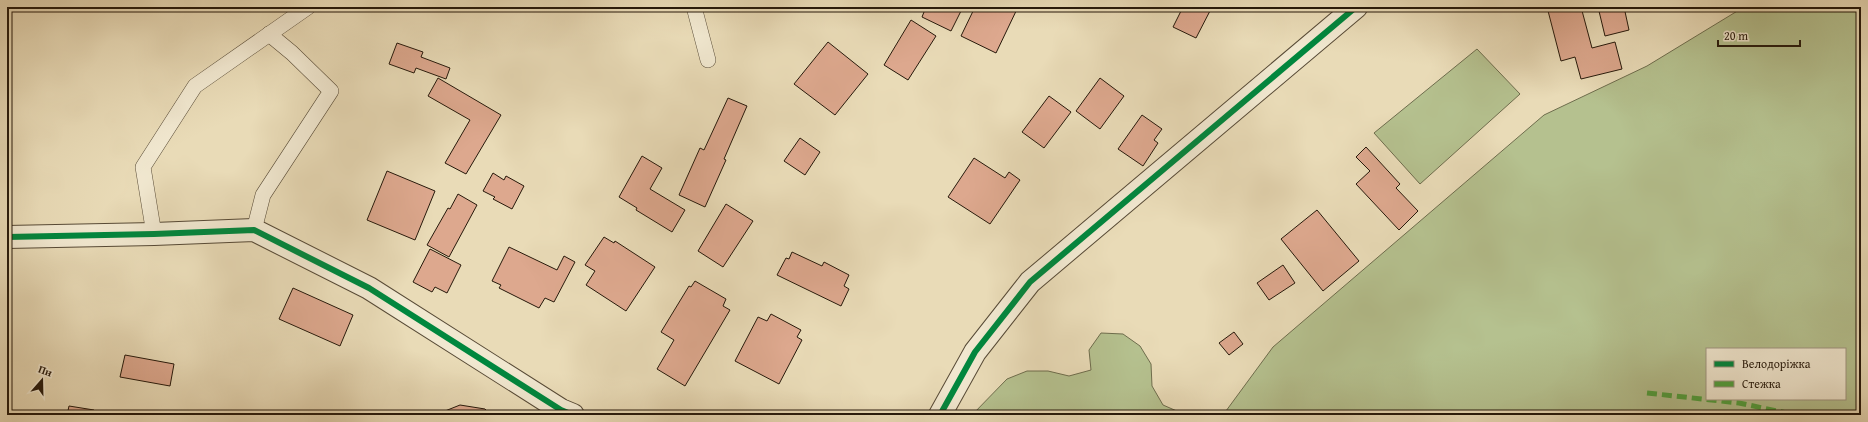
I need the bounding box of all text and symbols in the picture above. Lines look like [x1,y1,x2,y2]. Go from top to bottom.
scale bar [1718,22,1800,48]
text: 20 m [1724,27,1748,44]
legend [1706,348,1846,400]
text: Велодоріжка [1742,355,1811,372]
north arrow [22,360,62,400]
text: Пн [36,361,55,381]
text: Стежка [1742,375,1781,392]

